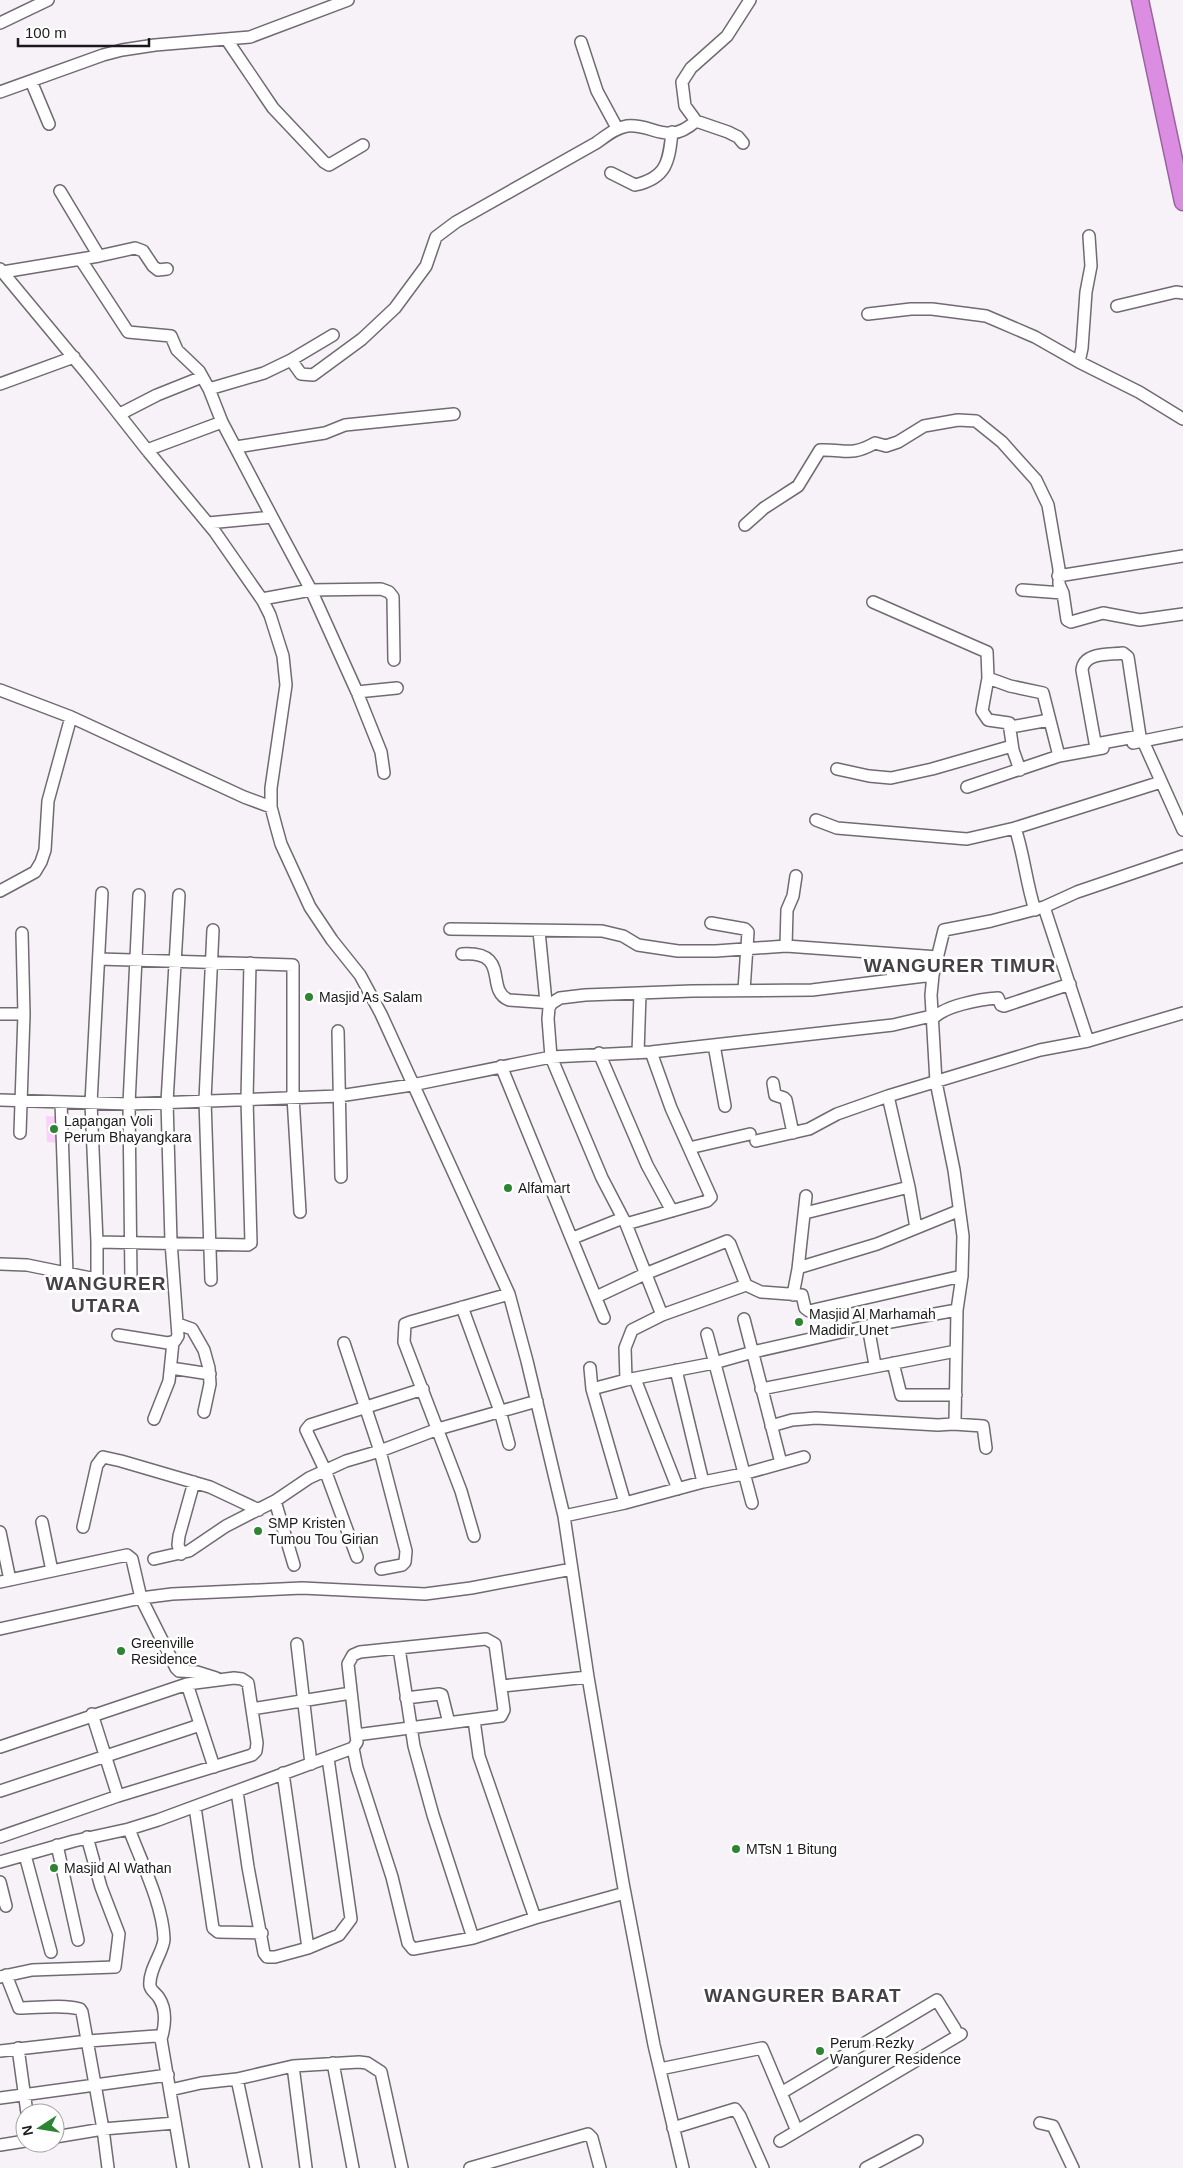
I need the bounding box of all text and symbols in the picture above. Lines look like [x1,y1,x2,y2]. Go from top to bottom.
scale bar [18,15,149,47]
text: 100 m [25,24,67,41]
district label: WANGURER TIMUR [864,955,1056,976]
place label: Masjid As Salam [319,989,422,1005]
marker: Masjid As Salam [303,991,315,1003]
place label: Lapangan Voli Perum Bhayangkara [64,1113,192,1145]
marker: Lapangan Voli Perum Bhayangkara [48,1123,60,1135]
place label: Alfamart [518,1180,570,1196]
marker: Alfamart [502,1182,514,1194]
district label: WANGURER UTARA [46,1273,166,1316]
place label: Masjid Al Marhamah Madidir Unet [809,1306,936,1338]
marker: Masjid Al Marhamah Madidir Unet [793,1316,805,1328]
place label: SMP Kristen Tumou Tou Girian [268,1515,379,1547]
marker: SMP Kristen Tumou Tou Girian [252,1525,264,1537]
place label: Greenville Residence [131,1635,197,1667]
marker: Greenville Residence [115,1645,127,1657]
place label: MTsN 1 Bitung [746,1841,837,1857]
marker: MTsN 1 Bitung [730,1843,742,1855]
place label: Masjid Al Wathan [64,1860,172,1876]
marker: Masjid Al Wathan [48,1862,60,1874]
district label: WANGURER BARAT [704,1985,902,2006]
place label: Perum Rezky Wangurer Residence [830,2035,961,2067]
marker: Perum Rezky Wangurer Residence [814,2045,826,2057]
north arrow [15,2103,65,2153]
text: N [18,2124,36,2137]

